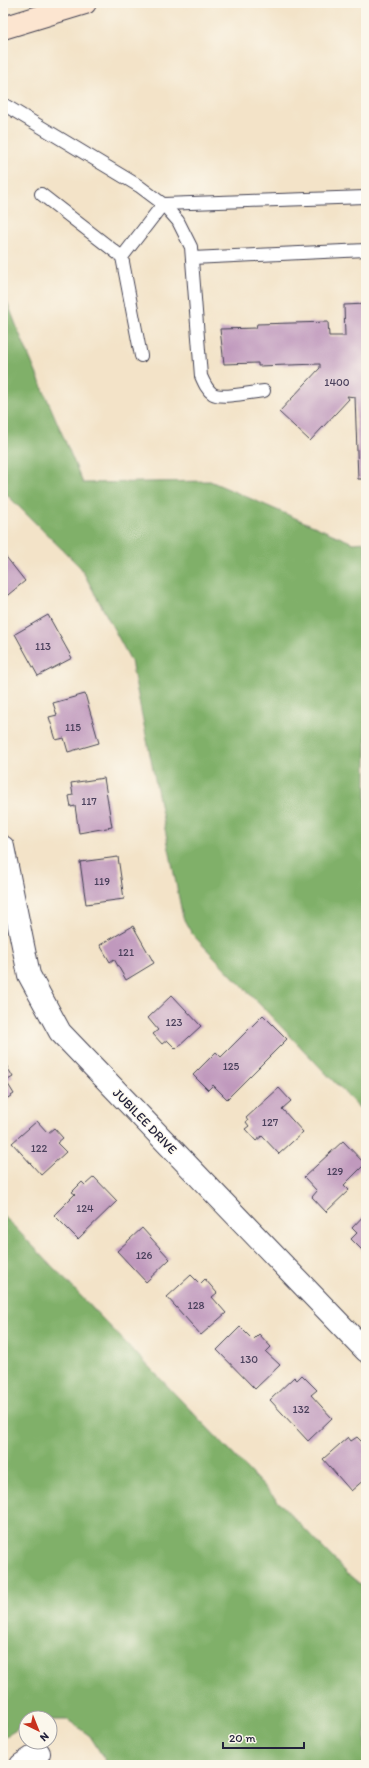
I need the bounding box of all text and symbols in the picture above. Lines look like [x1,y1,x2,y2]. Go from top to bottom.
house number: 1400 [324,376,350,389]
house number: 113 [35,640,51,653]
house number: 115 [65,721,81,734]
house number: 117 [81,795,97,808]
house number: 119 [94,875,110,888]
house number: 121 [118,946,134,959]
house number: 123 [166,1016,182,1029]
house number: 125 [223,1060,240,1073]
street label: JUBILEE DRIVE [110,1085,180,1157]
house number: 127 [262,1116,279,1129]
house number: 122 [31,1142,48,1155]
house number: 129 [327,1165,344,1178]
house number: 124 [76,1202,94,1215]
house number: 126 [136,1249,153,1262]
house number: 128 [188,1299,204,1312]
house number: 130 [240,1353,258,1366]
house number: 132 [293,1403,310,1416]
north arrow [18,1710,58,1750]
scale bar [223,1724,304,1750]
text: N [37,1730,52,1744]
text: 20 m [229,1731,256,1745]

